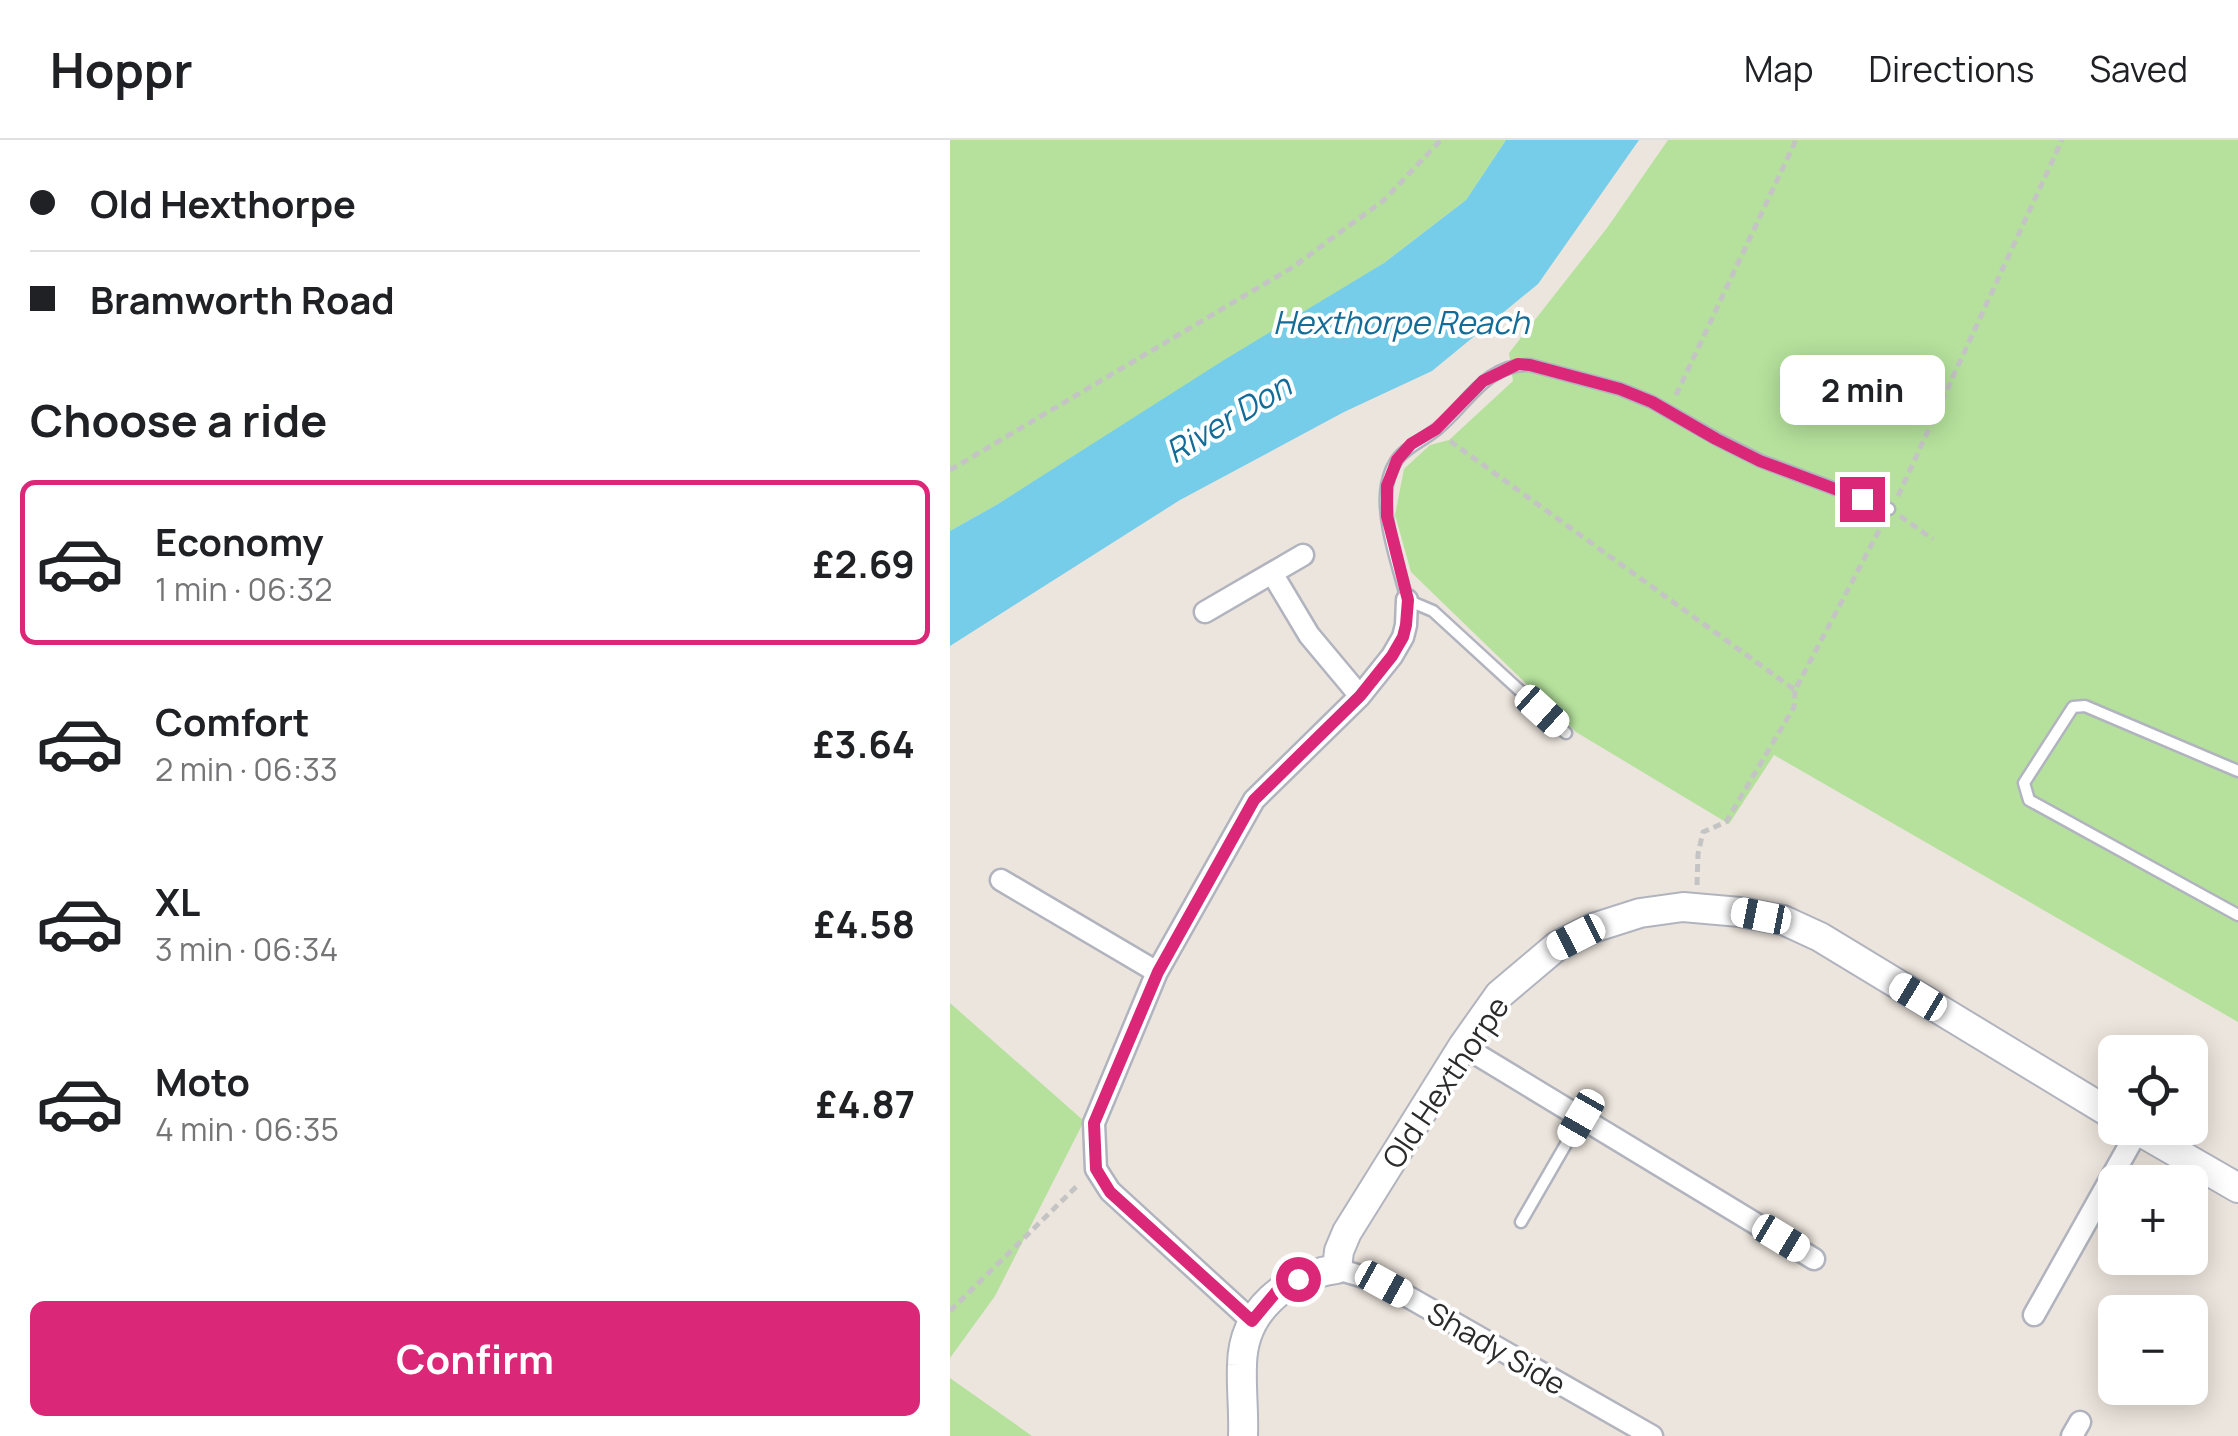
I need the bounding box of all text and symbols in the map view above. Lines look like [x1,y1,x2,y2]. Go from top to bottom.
text: Hoppr [50,37,193,102]
text: Map [1744,45,1814,93]
text: Directions [1869,45,2034,93]
text: Saved [2089,45,2188,93]
text: Old Hexthorpe [90,177,356,229]
text: Bramworth Road [90,273,395,325]
water label: Hexthorpe Reach [1273,300,1530,344]
callout: 2 min [1780,354,1944,424]
water label: River Don [1157,363,1300,473]
text: 2 min [1821,368,1904,412]
text: Choose a ride [30,389,327,451]
route end [1840,477,1885,522]
text: Economy [155,515,324,567]
icon: car [35,518,125,608]
text: £2.69 [813,537,915,589]
text: 1 min · 06:32 [155,567,332,611]
car [1510,680,1574,742]
text: Comfort [155,695,309,747]
icon: car [35,698,125,788]
text: £3.64 [813,717,915,769]
text: 2 min · 06:33 [155,747,338,791]
text: XL [155,875,200,927]
icon: car [35,878,125,968]
car [1729,896,1793,936]
text: £4.58 [814,897,915,949]
car [1542,910,1610,964]
text: 3 min · 06:34 [155,927,338,971]
car [1885,969,1951,1025]
street label: Old Hexthorpe [1372,988,1518,1176]
map controls [2098,1035,2208,1405]
button: locate [2098,1035,2208,1145]
text: Moto [155,1055,250,1107]
icon: car [35,1058,125,1148]
text: £4.87 [816,1077,915,1129]
car [1553,1085,1609,1151]
text: 4 min · 06:35 [155,1107,339,1151]
button: + [2098,1165,2208,1275]
car [1748,1210,1814,1266]
car [1350,1256,1418,1312]
route start [1276,1257,1321,1302]
street label: Shady Side [1420,1292,1574,1404]
button: − [2098,1295,2208,1405]
button: Confirm [30,1301,920,1416]

